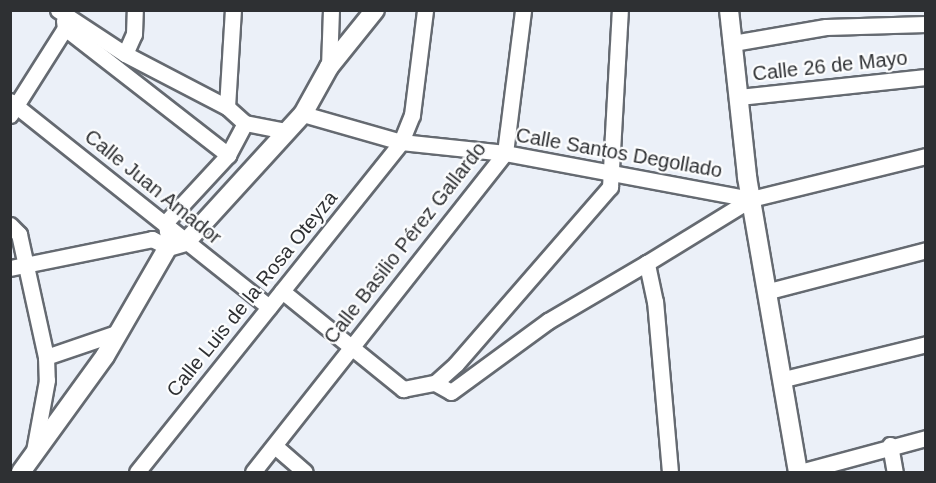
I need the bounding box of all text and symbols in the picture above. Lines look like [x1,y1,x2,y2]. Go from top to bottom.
street label: Calle 26 de Mayo [751,46,909,86]
street label: Calle Santos Degollado [514,123,724,183]
street label: Calle Juan Amador [79,124,227,250]
street label: Calle Basilio Pérez Gallardo [319,138,491,348]
street label: Calle Luis de la Rosa Oteyza [162,186,342,402]

